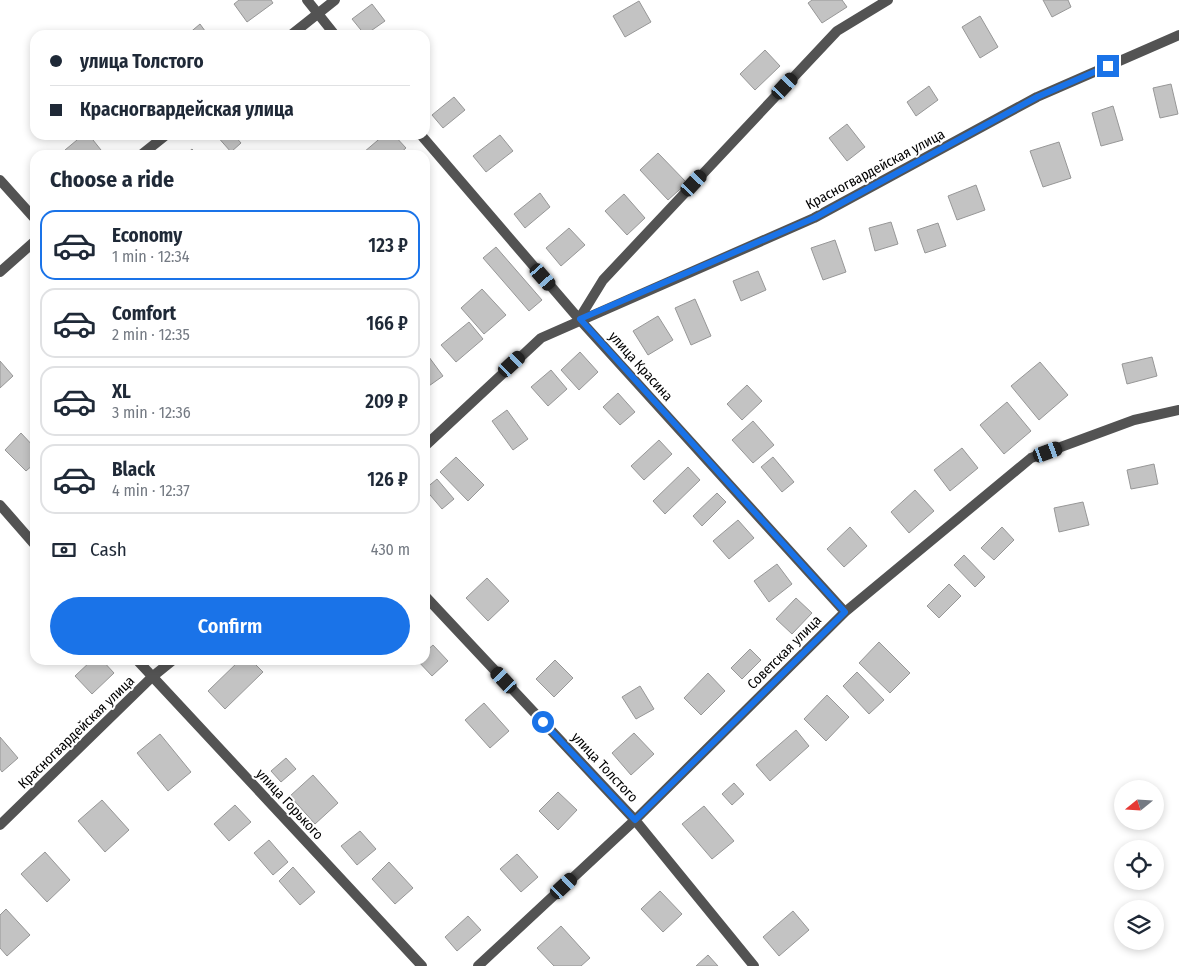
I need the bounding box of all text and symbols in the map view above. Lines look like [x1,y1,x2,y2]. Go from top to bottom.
text: улица Толстого [80,50,204,73]
route end [1097,55,1119,77]
car [769,70,800,102]
text: Красногвардейская улица [80,98,294,121]
street label: Красногвардейская улица [803,126,948,213]
text: Choose a ride [50,166,174,193]
car [678,167,709,199]
icon: car [52,223,97,268]
text: Economy [112,224,182,247]
text: 123 ₽ [368,234,408,257]
text: 1 min · 12:34 [112,247,189,266]
car [527,261,558,293]
icon: car [52,301,97,346]
text: Comfort [112,302,176,325]
text: 166 ₽ [366,312,408,335]
text: 2 min · 12:35 [112,325,190,344]
street label: улица Красина [605,328,676,405]
car [495,348,528,380]
icon: car [52,379,97,424]
text: XL [112,380,131,403]
text: 209 ₽ [365,390,408,413]
text: 3 min · 12:36 [112,403,191,422]
car [1031,440,1064,464]
icon: car [52,457,97,502]
text: Black [112,458,155,481]
text: 126 ₽ [367,468,408,491]
text: 4 min · 12:37 [112,481,190,500]
icon: cash [50,536,78,564]
text: Cash [90,538,127,561]
text: 430 m [371,540,410,559]
button: Confirm [50,597,410,655]
street label: Советская улица [744,612,825,693]
car [488,664,519,696]
street label: Красногвардейская улица [15,672,138,792]
route start [532,711,554,733]
street label: улица Толстого [568,729,641,806]
street label: улица Горького [252,765,327,843]
north arrow [1114,780,1164,830]
map controls [1114,780,1164,950]
button: locate [1114,840,1164,890]
car [547,870,580,902]
button: layers [1114,900,1164,950]

